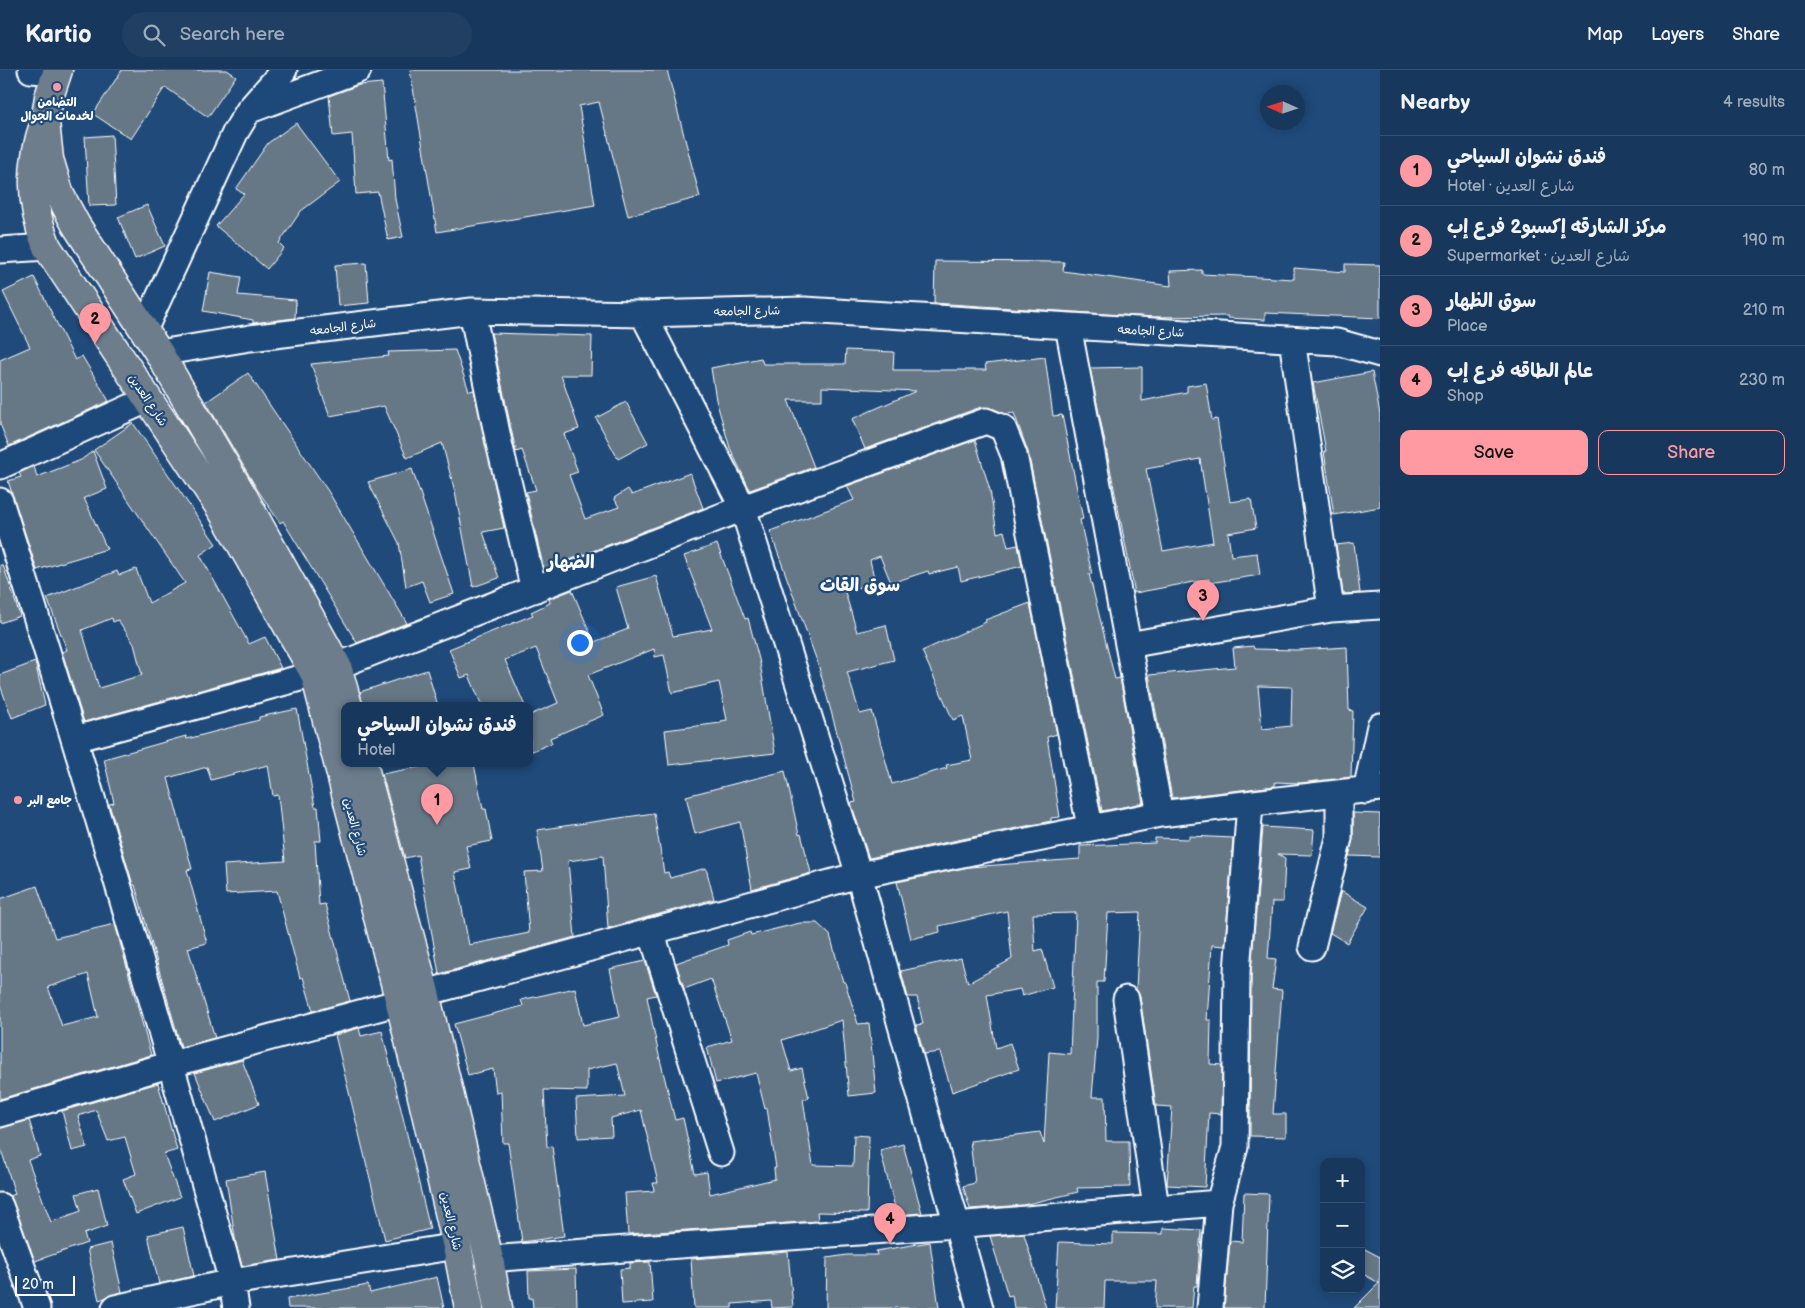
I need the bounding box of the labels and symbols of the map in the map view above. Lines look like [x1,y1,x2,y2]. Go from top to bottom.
marker: التضامن لخدمات الجوال [51,81,63,93]
north arrow [1260,85,1305,130]
place label: التضامن لخدمات الجوال [20,95,94,124]
pin: 2 [79,303,111,344]
street label: شارع الجامعه [714,303,780,321]
street label: شارع الجامعه [309,316,377,340]
street label: شارع الجامعه [1117,322,1185,342]
street label: شارع العدين [124,371,170,430]
district label: الضهار [545,552,595,573]
district label: سوق القات [820,575,900,596]
pin: 3 [1187,580,1219,621]
your location [567,630,593,656]
pin: 1 [421,784,453,825]
place label: جامع البر [27,793,72,809]
marker: جامع البر [12,794,24,806]
street label: شارع العدين [339,796,369,858]
street label: شارع العدين [436,1190,465,1252]
pin: 4 [874,1203,906,1244]
scale bar [15,1273,75,1296]

